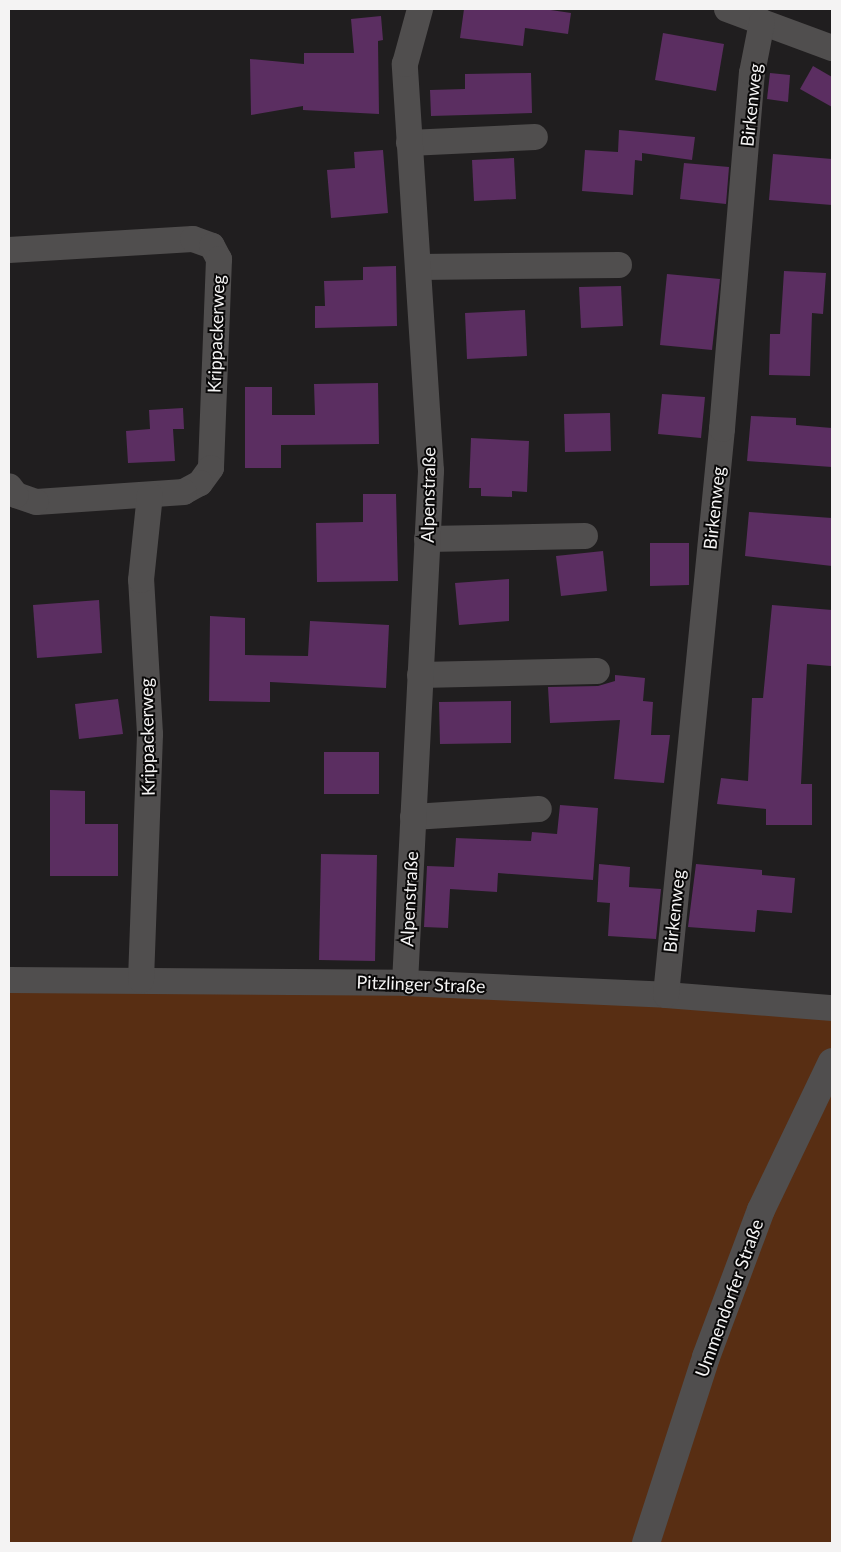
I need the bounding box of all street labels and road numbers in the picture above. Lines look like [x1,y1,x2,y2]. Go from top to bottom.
street label: Birkenweg [736,62,766,148]
street label: Krippackerweg [203,275,229,393]
street label: Alpenstraße [416,447,440,543]
street label: Birkenweg [699,465,729,551]
street label: Krippackerweg [135,678,159,796]
street label: Alpenstraße [396,851,422,947]
street label: Birkenweg [659,868,689,954]
street label: Pitzlinger Straße [356,971,486,997]
street label: Ummendorfer Straße [690,1216,768,1380]

